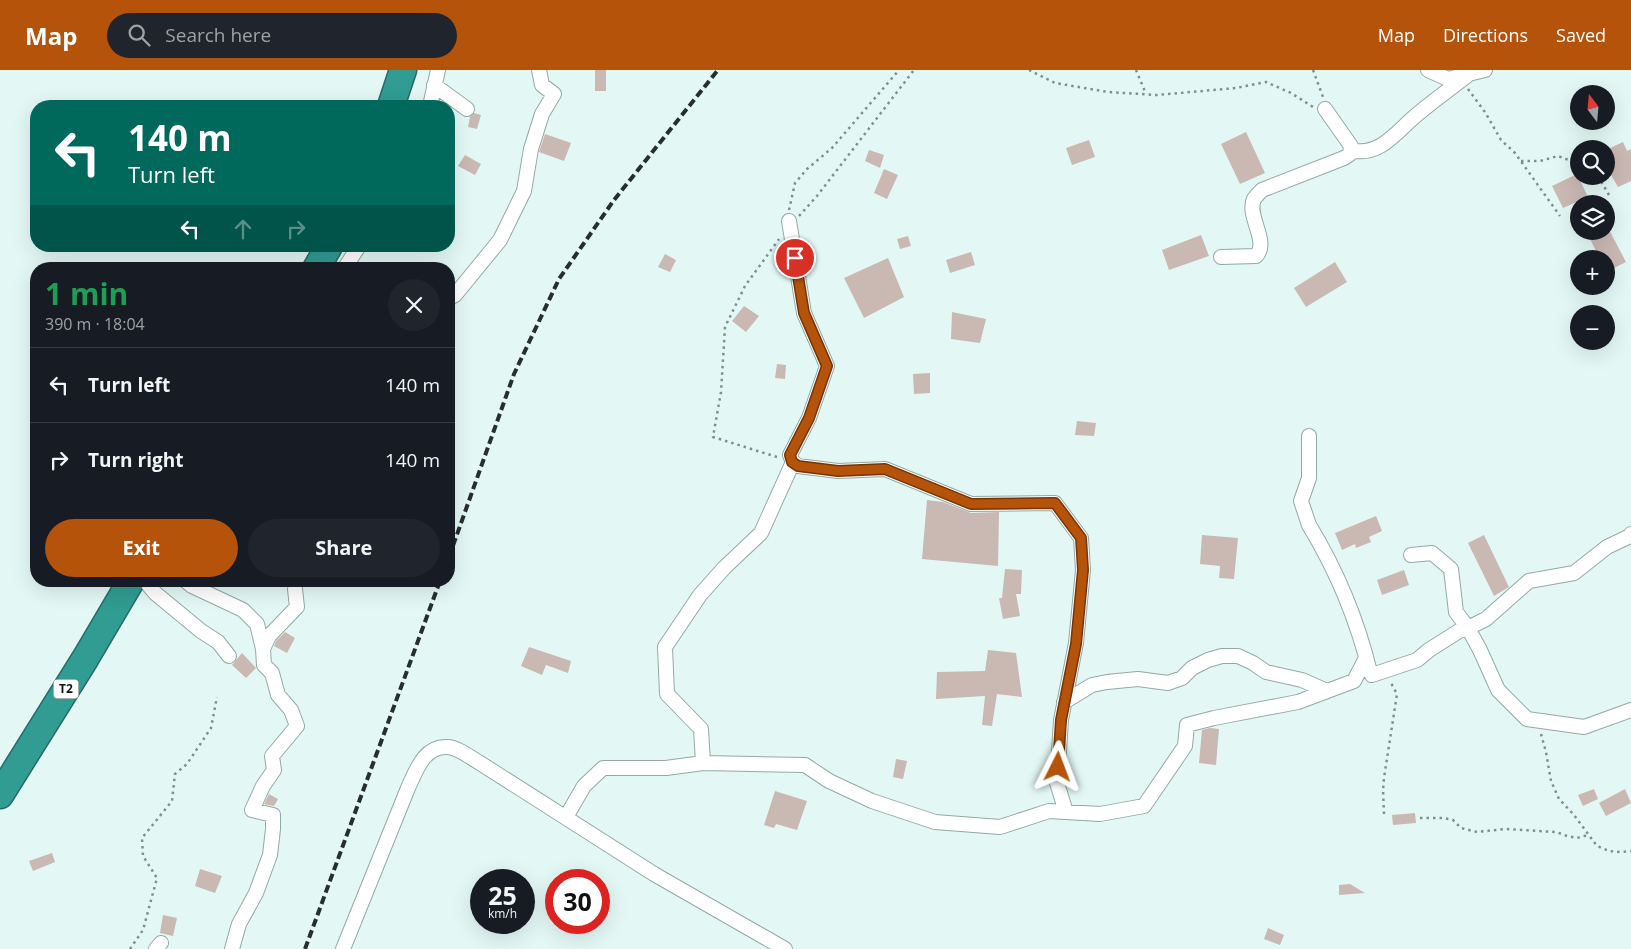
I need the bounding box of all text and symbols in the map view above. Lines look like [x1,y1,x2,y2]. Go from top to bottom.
search box [107,13,457,58]
text: Map [25,19,77,52]
icon: search [125,21,153,49]
text: Search here [165,22,271,48]
text: Map [1378,23,1415,47]
text: Directions [1443,23,1528,47]
text: Saved [1556,23,1606,47]
north arrow [1570,85,1615,130]
map controls [1570,85,1615,350]
text: 140 m [128,114,232,161]
icon: left [45,120,110,185]
button: search [1570,140,1615,185]
text: Turn left [128,159,215,189]
button: layers [1570,195,1615,240]
icon: left [176,215,204,243]
icon: ahead [229,215,257,243]
icon: right [282,215,310,243]
pin [774,237,816,279]
icon: arrive [781,244,809,272]
button: + [1570,250,1615,295]
text: 1 min [45,273,128,314]
button: close [388,279,440,331]
button: − [1570,305,1615,350]
text: 390 m · 18:04 [45,313,145,335]
icon: left [45,371,73,399]
text: Turn left [88,372,170,398]
text: 140 m [385,372,440,398]
icon: right [45,446,73,474]
text: Turn right [88,447,183,473]
text: 140 m [385,447,440,473]
button: Exit [45,519,238,577]
button: Share [248,519,440,577]
road number: T2 [54,680,78,698]
position arrow [1031,740,1083,792]
speed limit sign: 30 [545,869,610,934]
text: 25 [488,878,517,912]
text: km/h [488,905,517,922]

